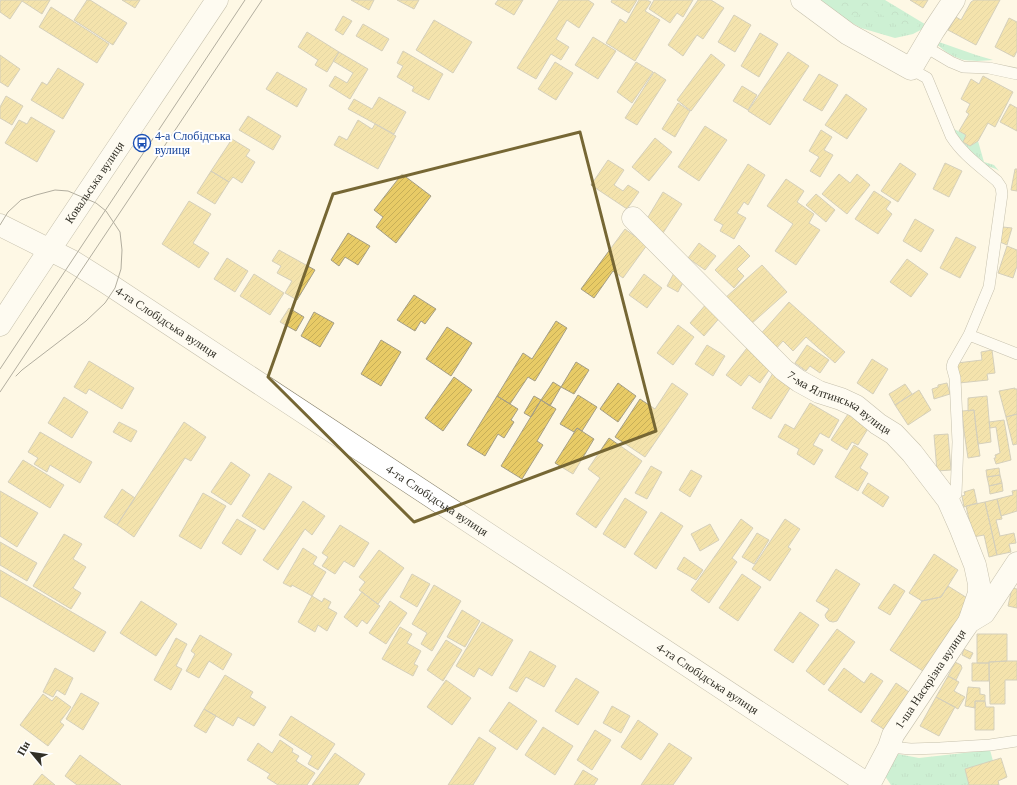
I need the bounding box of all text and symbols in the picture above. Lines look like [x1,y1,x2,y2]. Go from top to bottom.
place label: 4-а Слобідська вулиця [155,129,231,157]
bus stop icon: 4-а Слобідська вулиця [132,133,152,153]
street label: Ковальська вулиця [62,138,127,226]
street label: 4-та Слобідська вулиця [113,284,220,361]
street label: 7-ма Ялтинська вулиця [785,368,894,438]
street label: 4-та Слобідська вулиця [383,462,491,539]
street label: 1-ша Наскрізна вулиця [892,626,969,731]
street label: 4-та Слобідська вулиця [654,640,762,718]
north arrow [12,733,52,773]
text: Пн [14,738,32,758]

